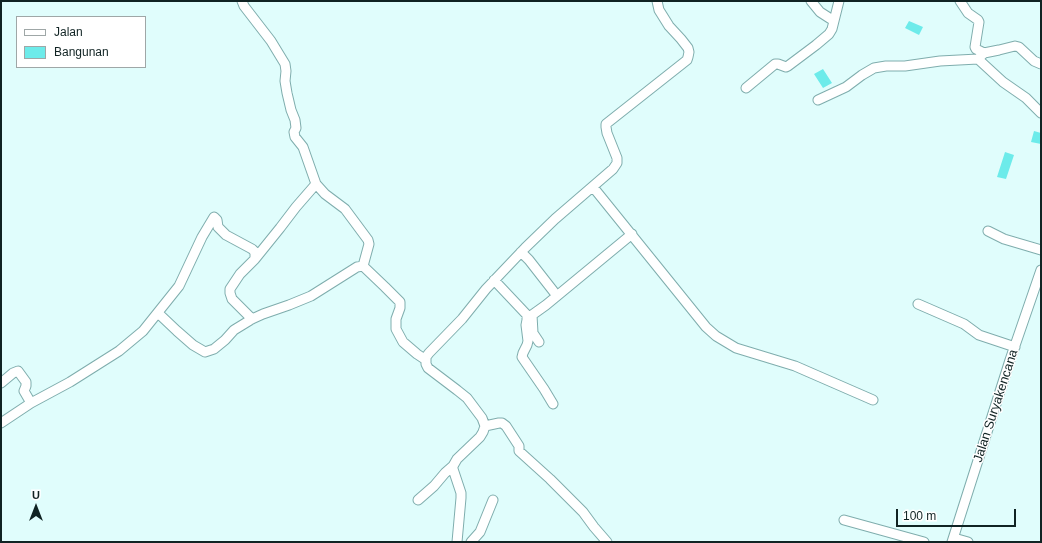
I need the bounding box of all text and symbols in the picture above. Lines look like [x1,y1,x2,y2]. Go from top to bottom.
legend [16,16,146,68]
text: Jalan [54,25,83,39]
text: Bangunan [54,45,109,59]
street label: Jalan Suryakencana [970,348,1022,464]
north arrow [16,487,56,527]
text: U [32,489,40,501]
scale bar [898,501,1018,527]
text: 100 m [903,509,936,523]

